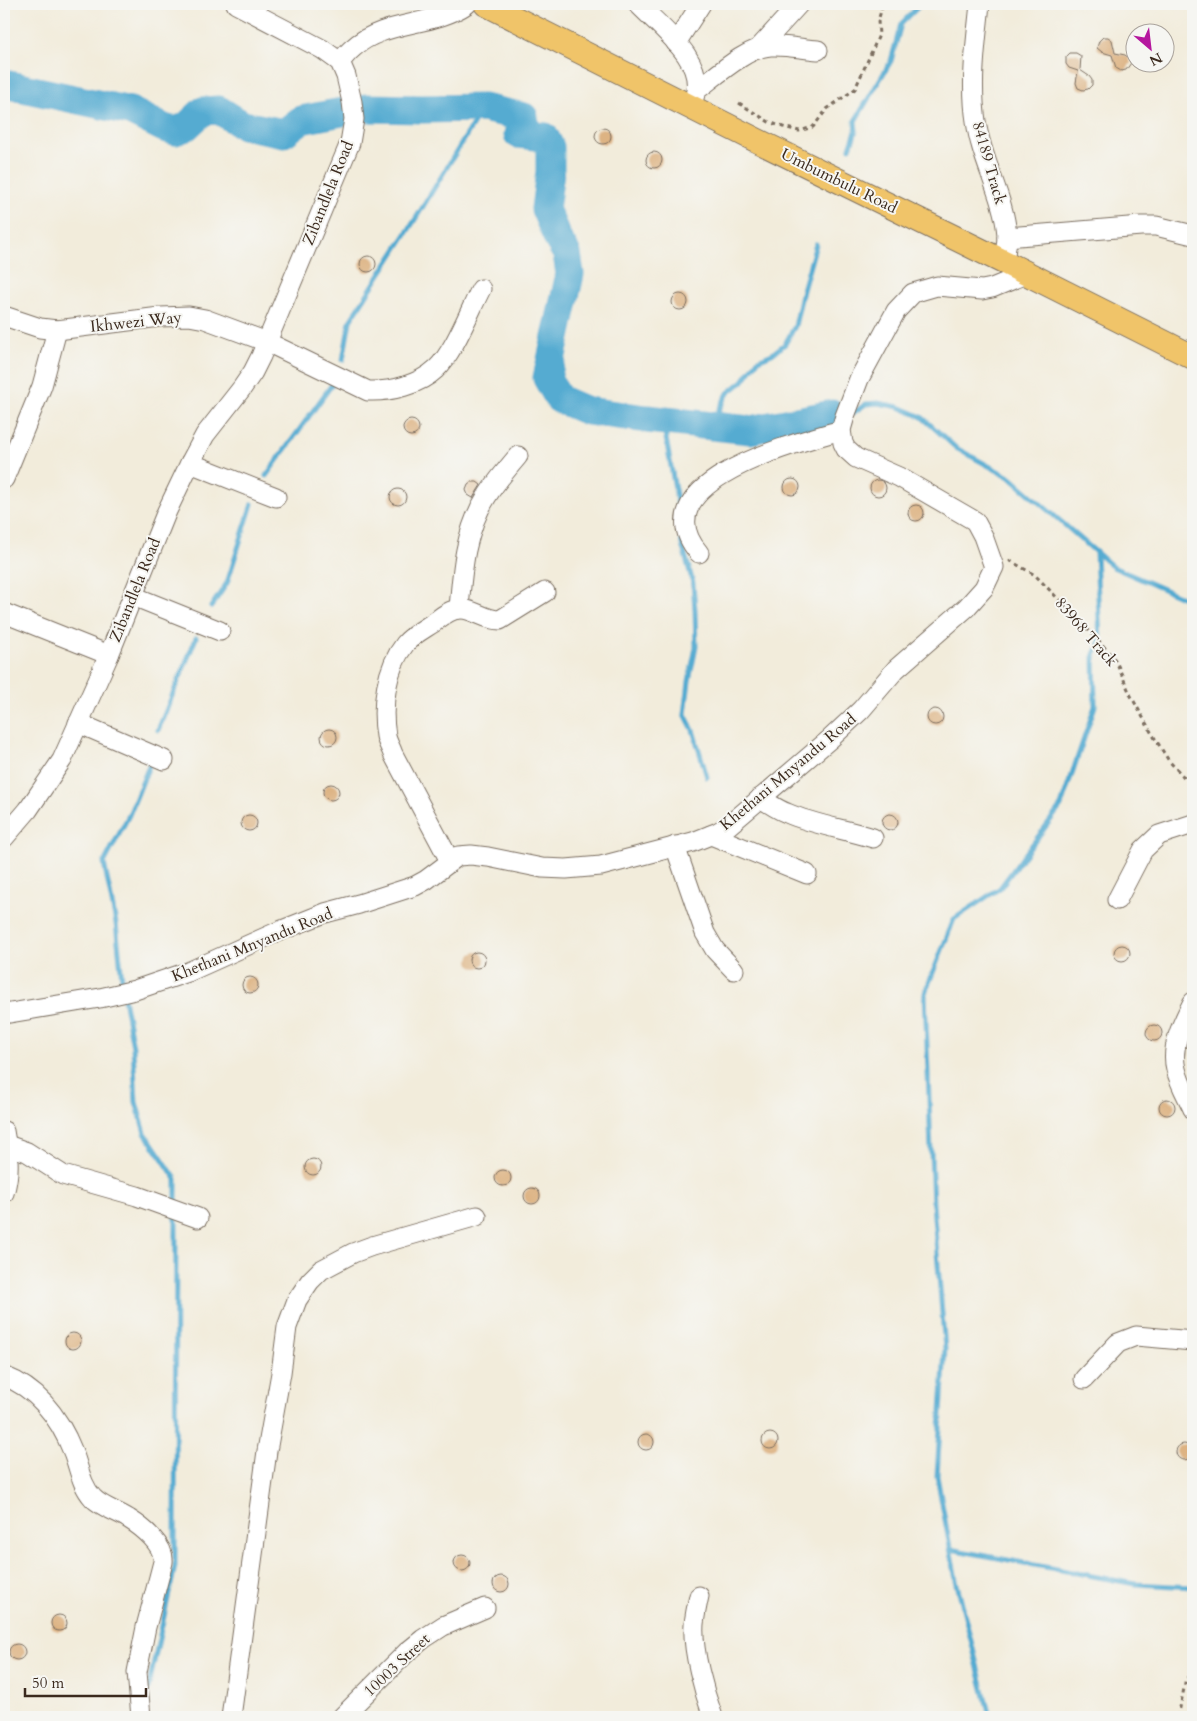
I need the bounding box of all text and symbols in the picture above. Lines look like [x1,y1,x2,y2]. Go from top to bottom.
north arrow [1124,22,1174,72]
text: N [1146,48,1166,70]
street label: 84189 Track [967,119,1011,208]
street label: Zibandlela Road [297,137,359,248]
street label: Umbumbulu Road [777,143,901,219]
street label: Ikhwezi Way [89,306,183,338]
street label: Zibandlela Road [104,534,166,645]
street label: 83968 Track [1050,592,1123,672]
street label: Khethani Mnyandu Road [715,708,861,836]
street label: Khethani Mnyandu Road [168,902,336,987]
street label: 10003 Street [359,1628,435,1702]
scale bar [25,1666,146,1698]
text: 50 m [32,1673,64,1693]

